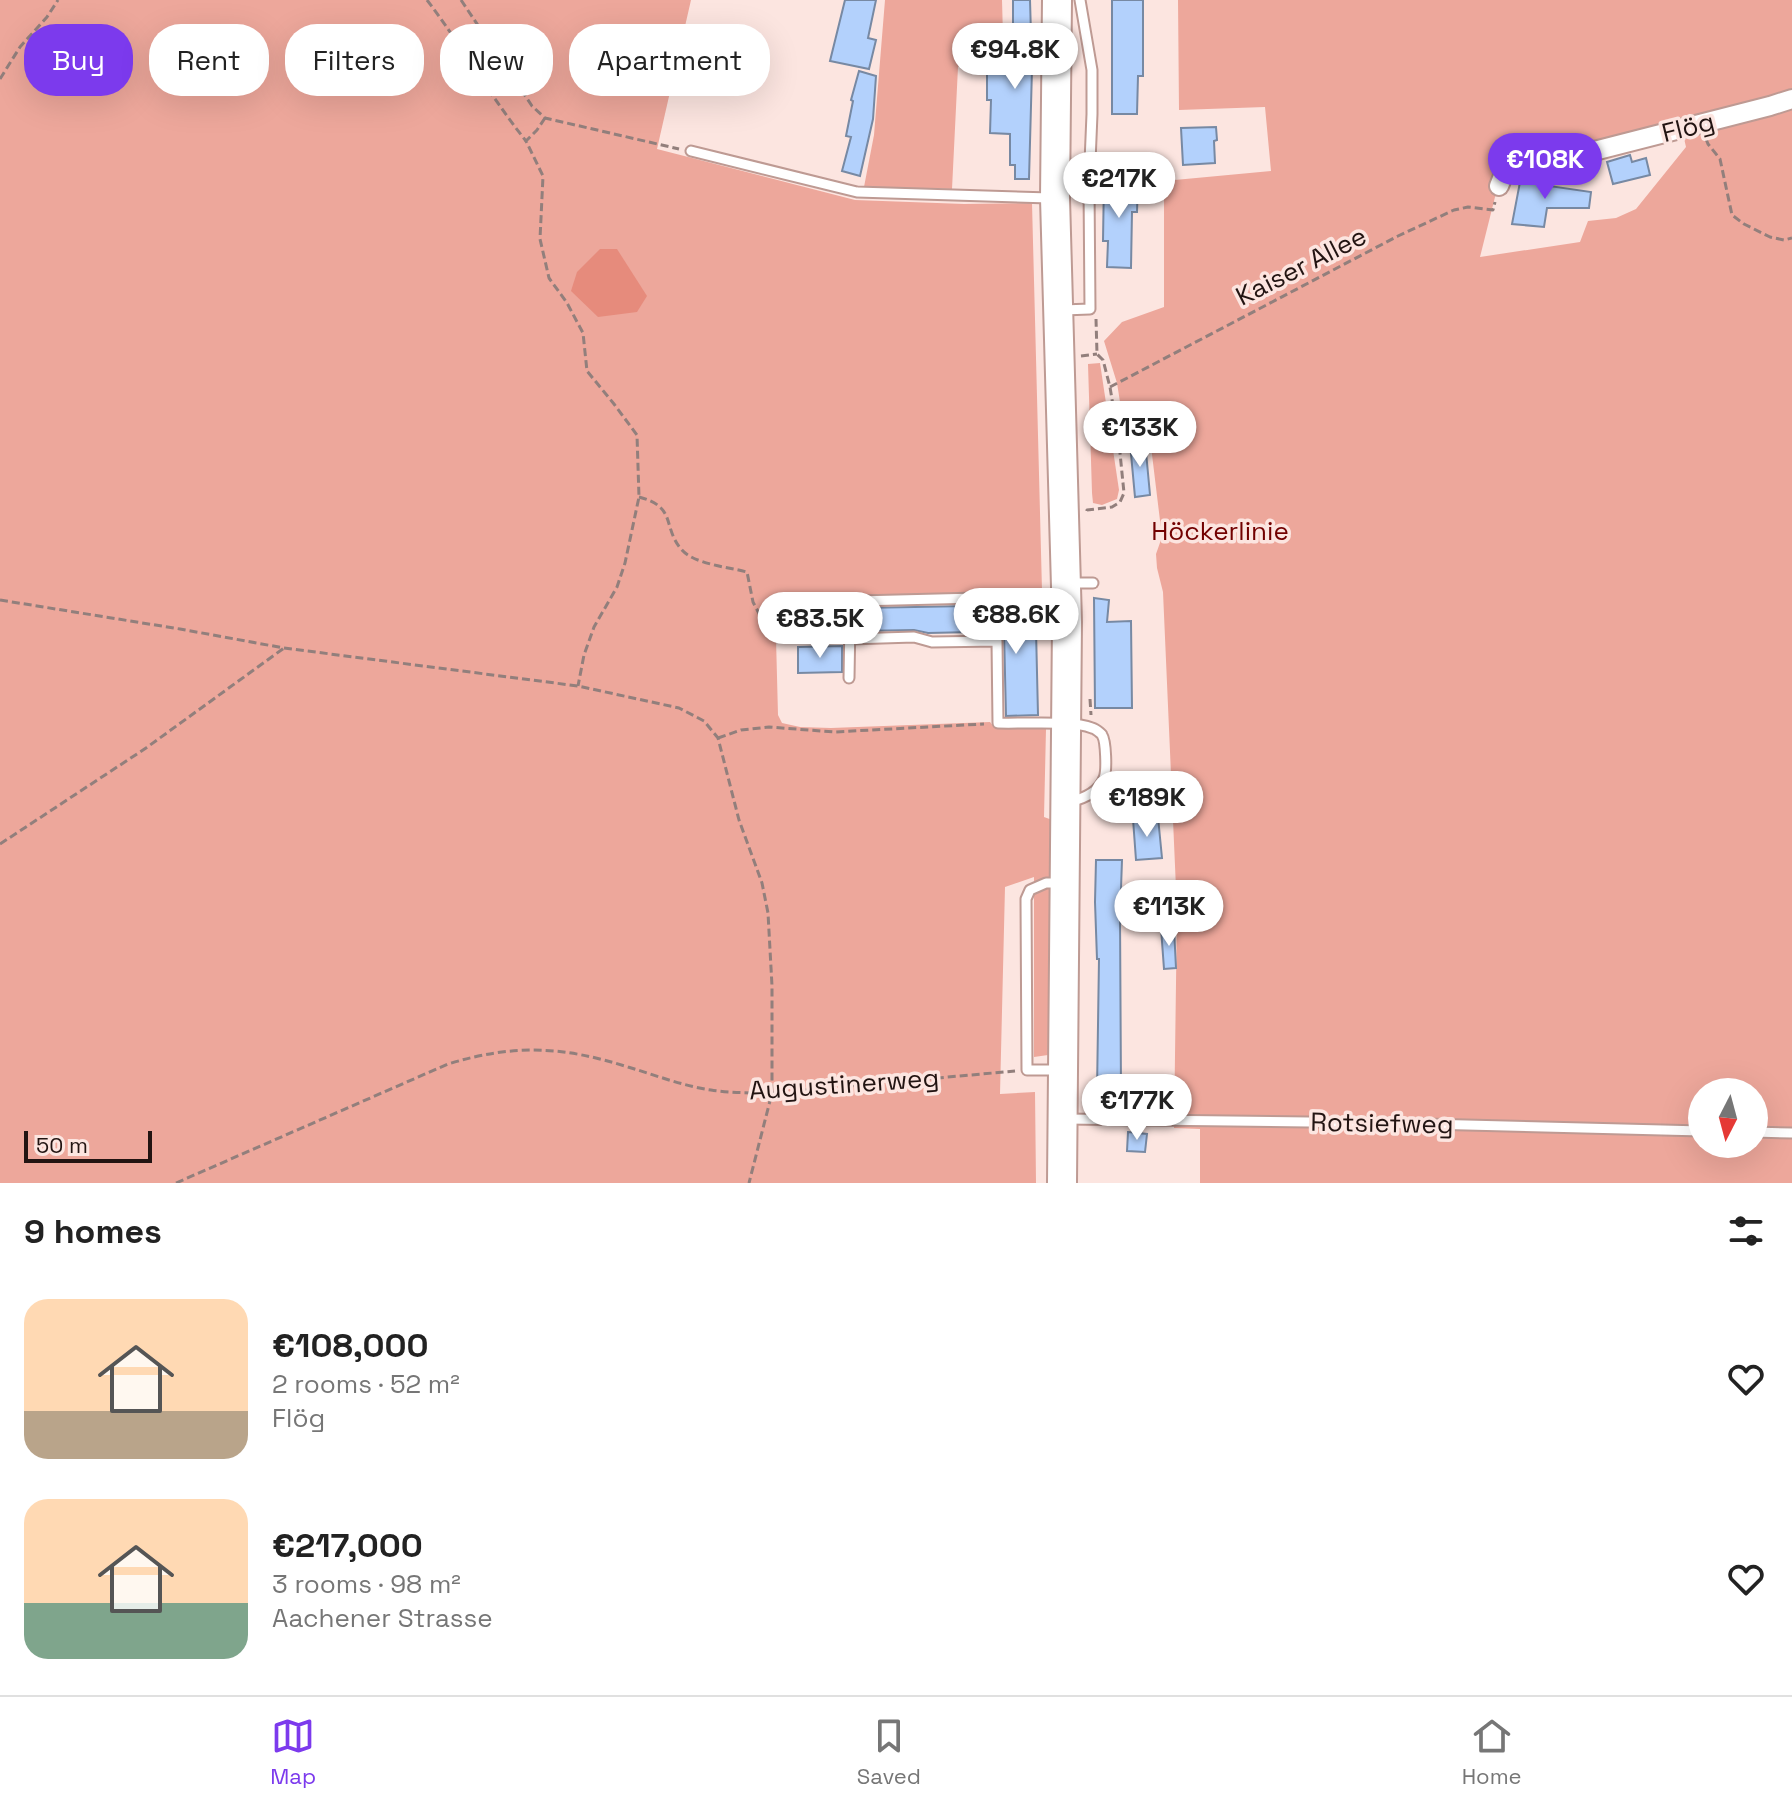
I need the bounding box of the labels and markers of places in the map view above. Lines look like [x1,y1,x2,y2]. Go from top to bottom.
pin: €94.8K [950,23,1080,91]
pin: €108K [1489,133,1601,201]
pin: €217K [1063,152,1175,220]
pin: €133K [1084,401,1196,469]
pin: €88.6K [951,588,1081,656]
pin: €83.5K [755,592,885,660]
pin: €189K [1091,771,1203,839]
pin: €113K [1113,880,1225,948]
pin: €177K [1081,1074,1193,1142]

